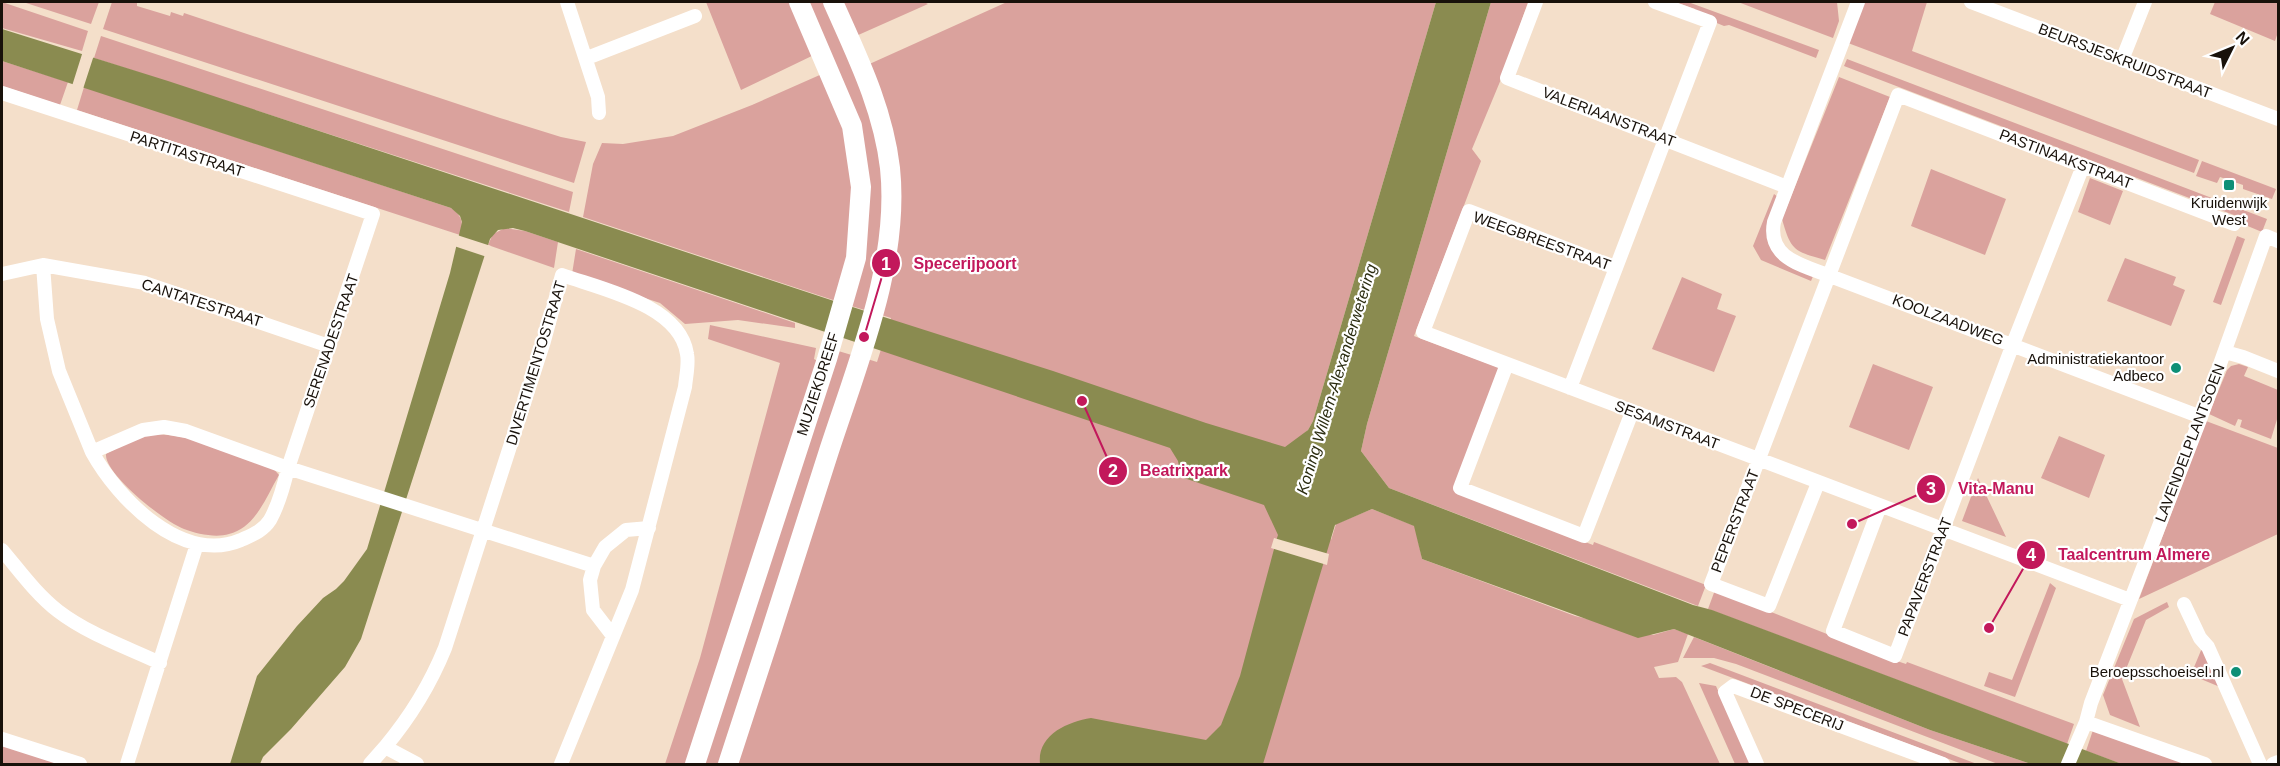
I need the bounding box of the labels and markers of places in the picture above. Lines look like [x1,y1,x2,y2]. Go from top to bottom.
marker: Kruidenwijk West [2222,178,2236,192]
place label: Kruidenwijk West [2191,194,2268,228]
callout: Specerijpoort [871,246,1028,280]
place label: Administratiekantoor Adbeco [2027,350,2164,384]
marker: Administratiekantoor Adbeco [2169,361,2183,375]
callout: Beatrixpark [1098,454,1240,488]
callout: Vita-Manu [1916,472,2046,506]
callout: Taalcentrum Almere [2016,538,2222,572]
place label: Beroepsschoeisel.nl [2090,663,2224,680]
marker: Beroepsschoeisel.nl [2229,665,2243,679]

